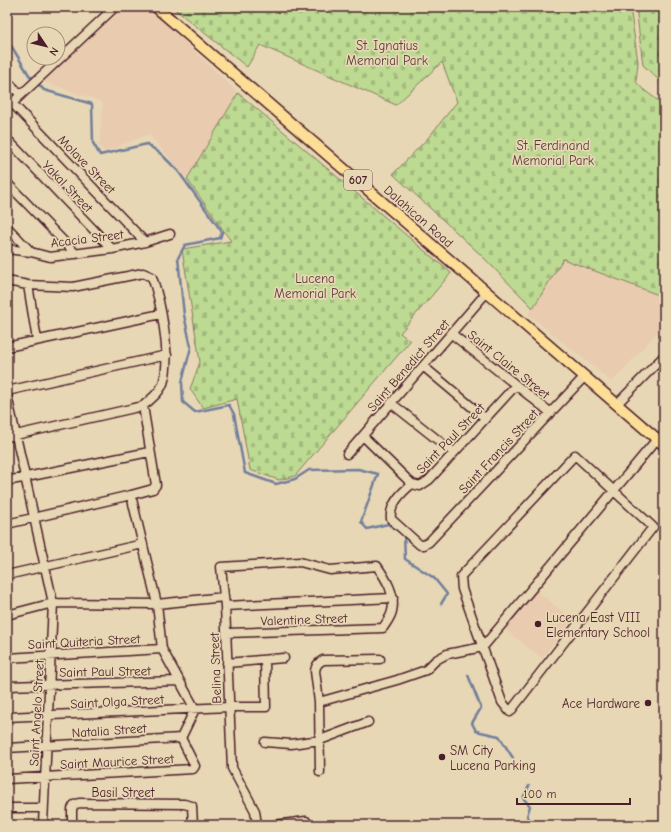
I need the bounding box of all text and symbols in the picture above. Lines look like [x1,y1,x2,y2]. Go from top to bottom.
north arrow [26,26,66,66]
park label: St. Ignatius Memorial Park [346,38,429,68]
text: N [46,45,61,58]
street label: Molave Street [55,132,119,198]
park label: St. Ferdinand Memorial Park [512,138,595,168]
street label: Yakal Street [39,157,97,216]
road number: 607 [344,170,372,190]
street label: Dalahican Road [381,182,456,251]
street label: Acacia Street [50,226,126,250]
park label: Lucena Memorial Park [274,271,357,301]
street label: Saint Benedict Street [364,315,453,414]
street label: Saint Claire Street [465,327,554,403]
street label: Saint Paul Street [413,399,489,477]
street label: Saint Francis Street [455,405,542,497]
street label: Valentine Street [260,610,349,629]
place label: Lucena East VIII Elementary School [546,610,650,640]
marker: Lucena East VIII Elementary School [533,619,543,629]
street label: Saint Quiteria Street [27,631,142,652]
street label: Belina Street [207,631,224,704]
street label: Saint Angelo Street [26,658,47,767]
street label: Saint Paul Street [59,663,152,680]
street label: Saint Olga Street [70,691,166,711]
place label: Ace Hardware [562,696,640,711]
marker: Ace Hardware [643,698,653,708]
street label: Natalia Street [71,720,148,741]
place label: SM City Lucena Parking [450,743,536,773]
street label: Saint Maurice Street [60,751,176,772]
marker: SM City Lucena Parking [437,752,447,762]
scale bar [517,780,630,806]
street label: Basil Street [92,785,156,800]
text: 100 m [523,787,556,801]

